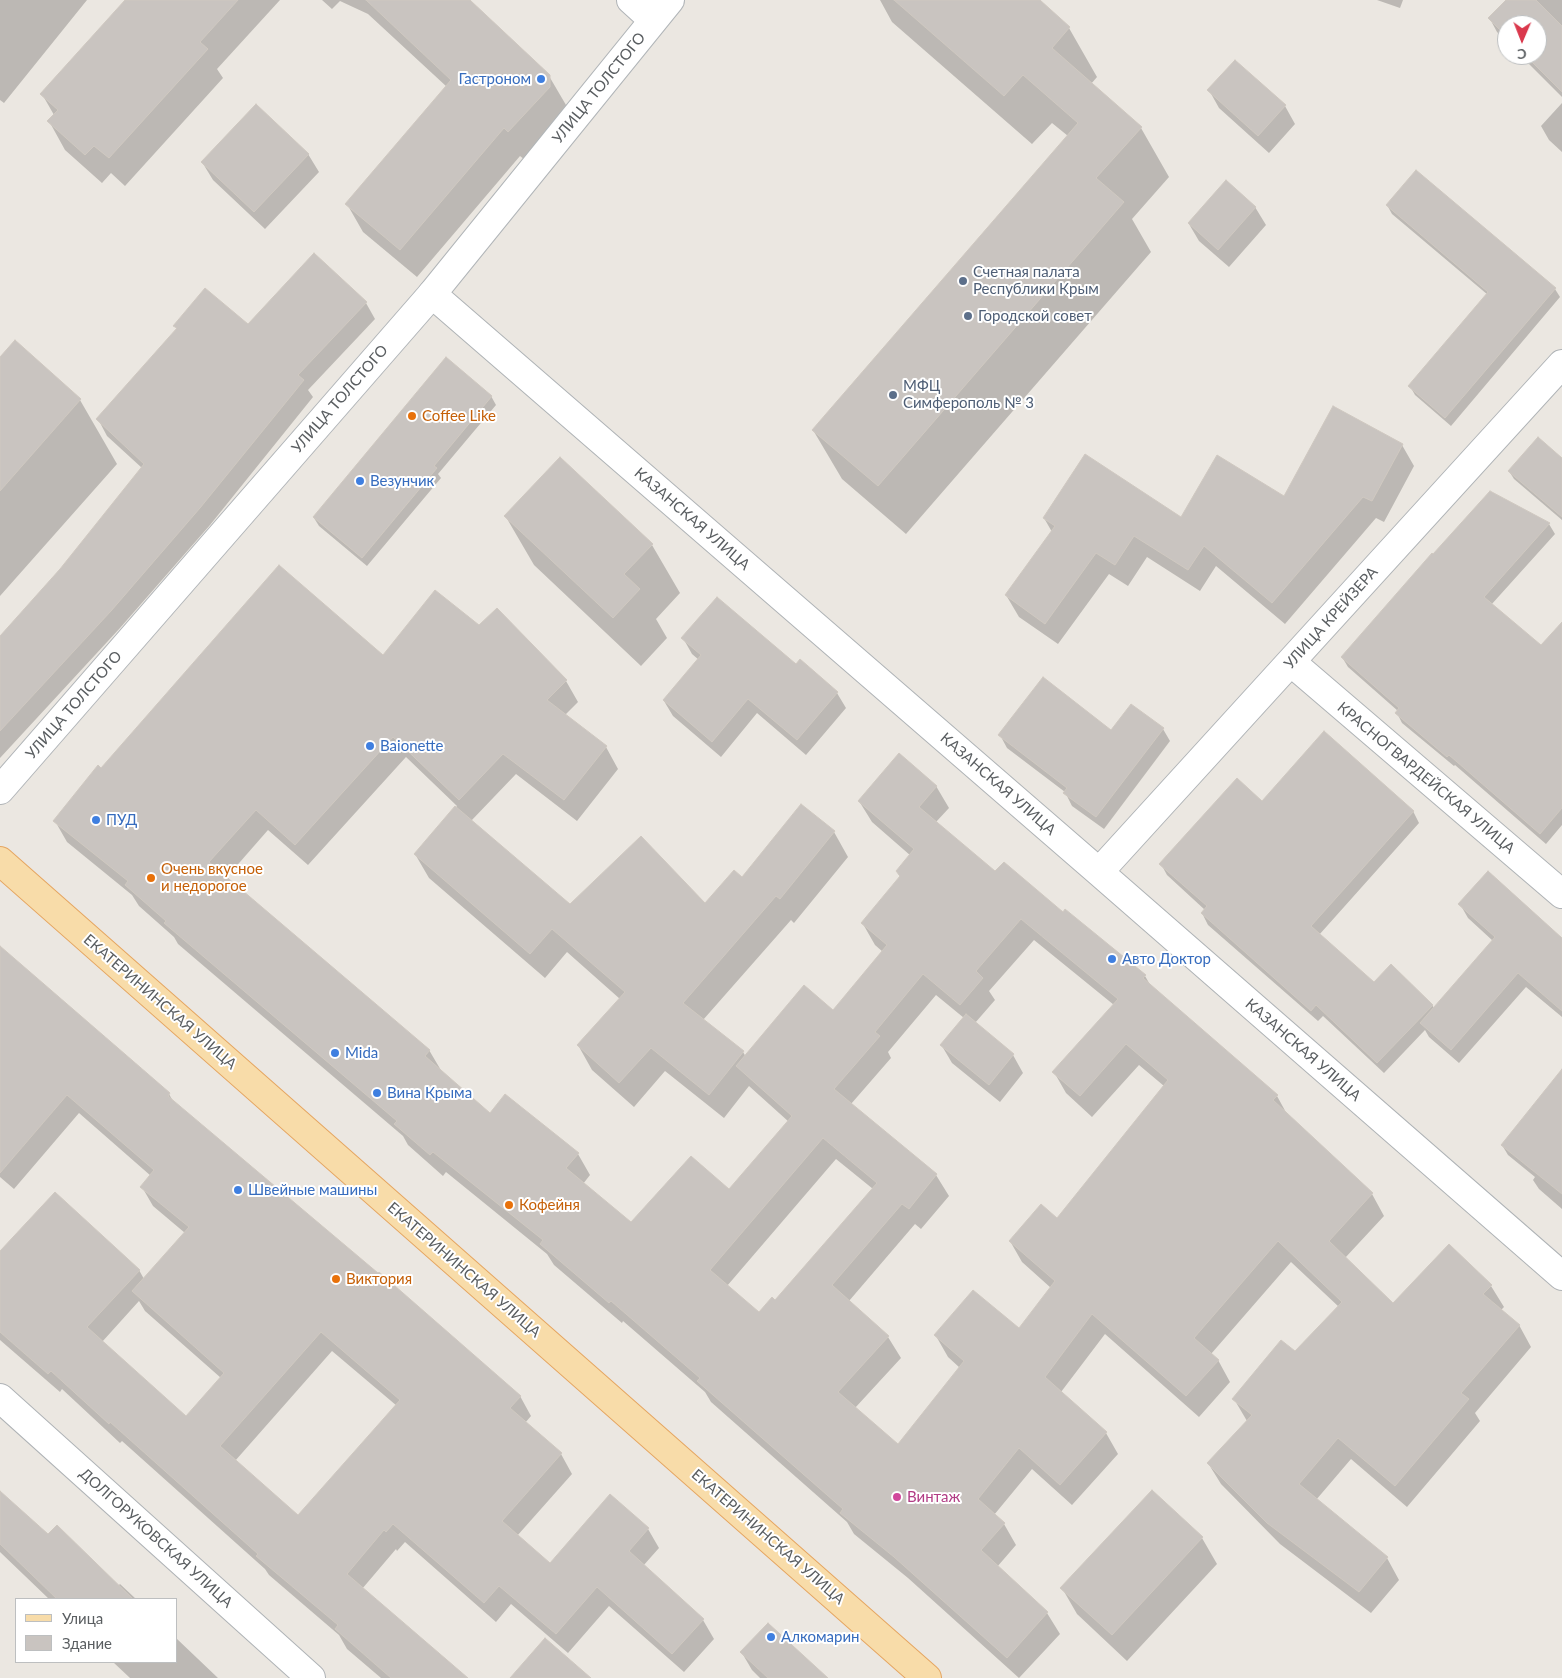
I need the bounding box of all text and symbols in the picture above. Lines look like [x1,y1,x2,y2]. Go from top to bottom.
north arrow [1497,15,1547,65]
street label: УЛИЦА ТОЛСТОГО [549,29,649,147]
text: С [1517,46,1527,63]
place label: Гастроном [459,70,531,88]
marker: Гастроном [535,73,547,85]
place label: Счетная палата Республики Крым [973,263,1099,298]
marker: Счетная палата Республики Крым [957,275,969,287]
place label: Городской совет [978,307,1092,325]
marker: Городской совет [962,310,974,322]
street label: УЛИЦА ТОЛСТОГО [288,341,392,457]
place label: МФЦ Симферополь № 3 [903,377,1034,412]
marker: МФЦ Симферополь № 3 [887,389,899,401]
place label: Coffee Like [422,407,496,425]
marker: Coffee Like [406,410,418,422]
street label: КАЗАНСКАЯ УЛИЦА [631,464,753,574]
place label: Везунчик [370,472,434,490]
marker: Везунчик [354,475,366,487]
street label: УЛИЦА КРЕЙЗЕРА [1280,563,1382,673]
street label: УЛИЦА ТОЛСТОГО [22,647,126,763]
street label: КРАСНОГВАРДЕЙСКАЯ УЛИЦА [1334,698,1518,858]
street label: КАЗАНСКАЯ УЛИЦА [937,729,1059,839]
place label: Baionette [380,737,444,755]
marker: Baionette [364,740,376,752]
place label: ПУД [106,811,137,829]
marker: ПУД [90,814,102,826]
place label: Очень вкусное и недорогое [161,860,263,895]
marker: Очень вкусное и недорогое [145,872,157,884]
street label: ЕКАТЕРИНИНСКАЯ УЛИЦА [80,931,240,1073]
place label: Авто Доктор [1122,950,1211,968]
marker: Авто Доктор [1106,953,1118,965]
street label: КАЗАНСКАЯ УЛИЦА [1242,995,1364,1105]
place label: Mida [345,1044,378,1062]
marker: Mida [329,1047,341,1059]
place label: Вина Крыма [387,1084,472,1102]
marker: Вина Крыма [371,1087,383,1099]
place label: Швейные машины [248,1181,377,1199]
marker: Швейные машины [232,1184,244,1196]
place label: Кофейня [519,1196,580,1214]
street label: ЕКАТЕРИНИНСКАЯ УЛИЦА [384,1199,544,1341]
marker: Кофейня [503,1199,515,1211]
place label: Виктория [346,1270,412,1288]
marker: Виктория [330,1273,342,1285]
street label: ДОЛГОРУКОВСКАЯ УЛИЦА [76,1464,236,1612]
street label: ЕКАТЕРИНИНСКАЯ УЛИЦА [688,1466,848,1608]
place label: Винтаж [907,1488,960,1506]
marker: Винтаж [891,1491,903,1503]
legend [15,1598,178,1663]
text: Улица [62,1609,103,1627]
place label: Алкомарин [781,1628,860,1646]
marker: Алкомарин [765,1631,777,1643]
text: Здание [62,1634,112,1652]

